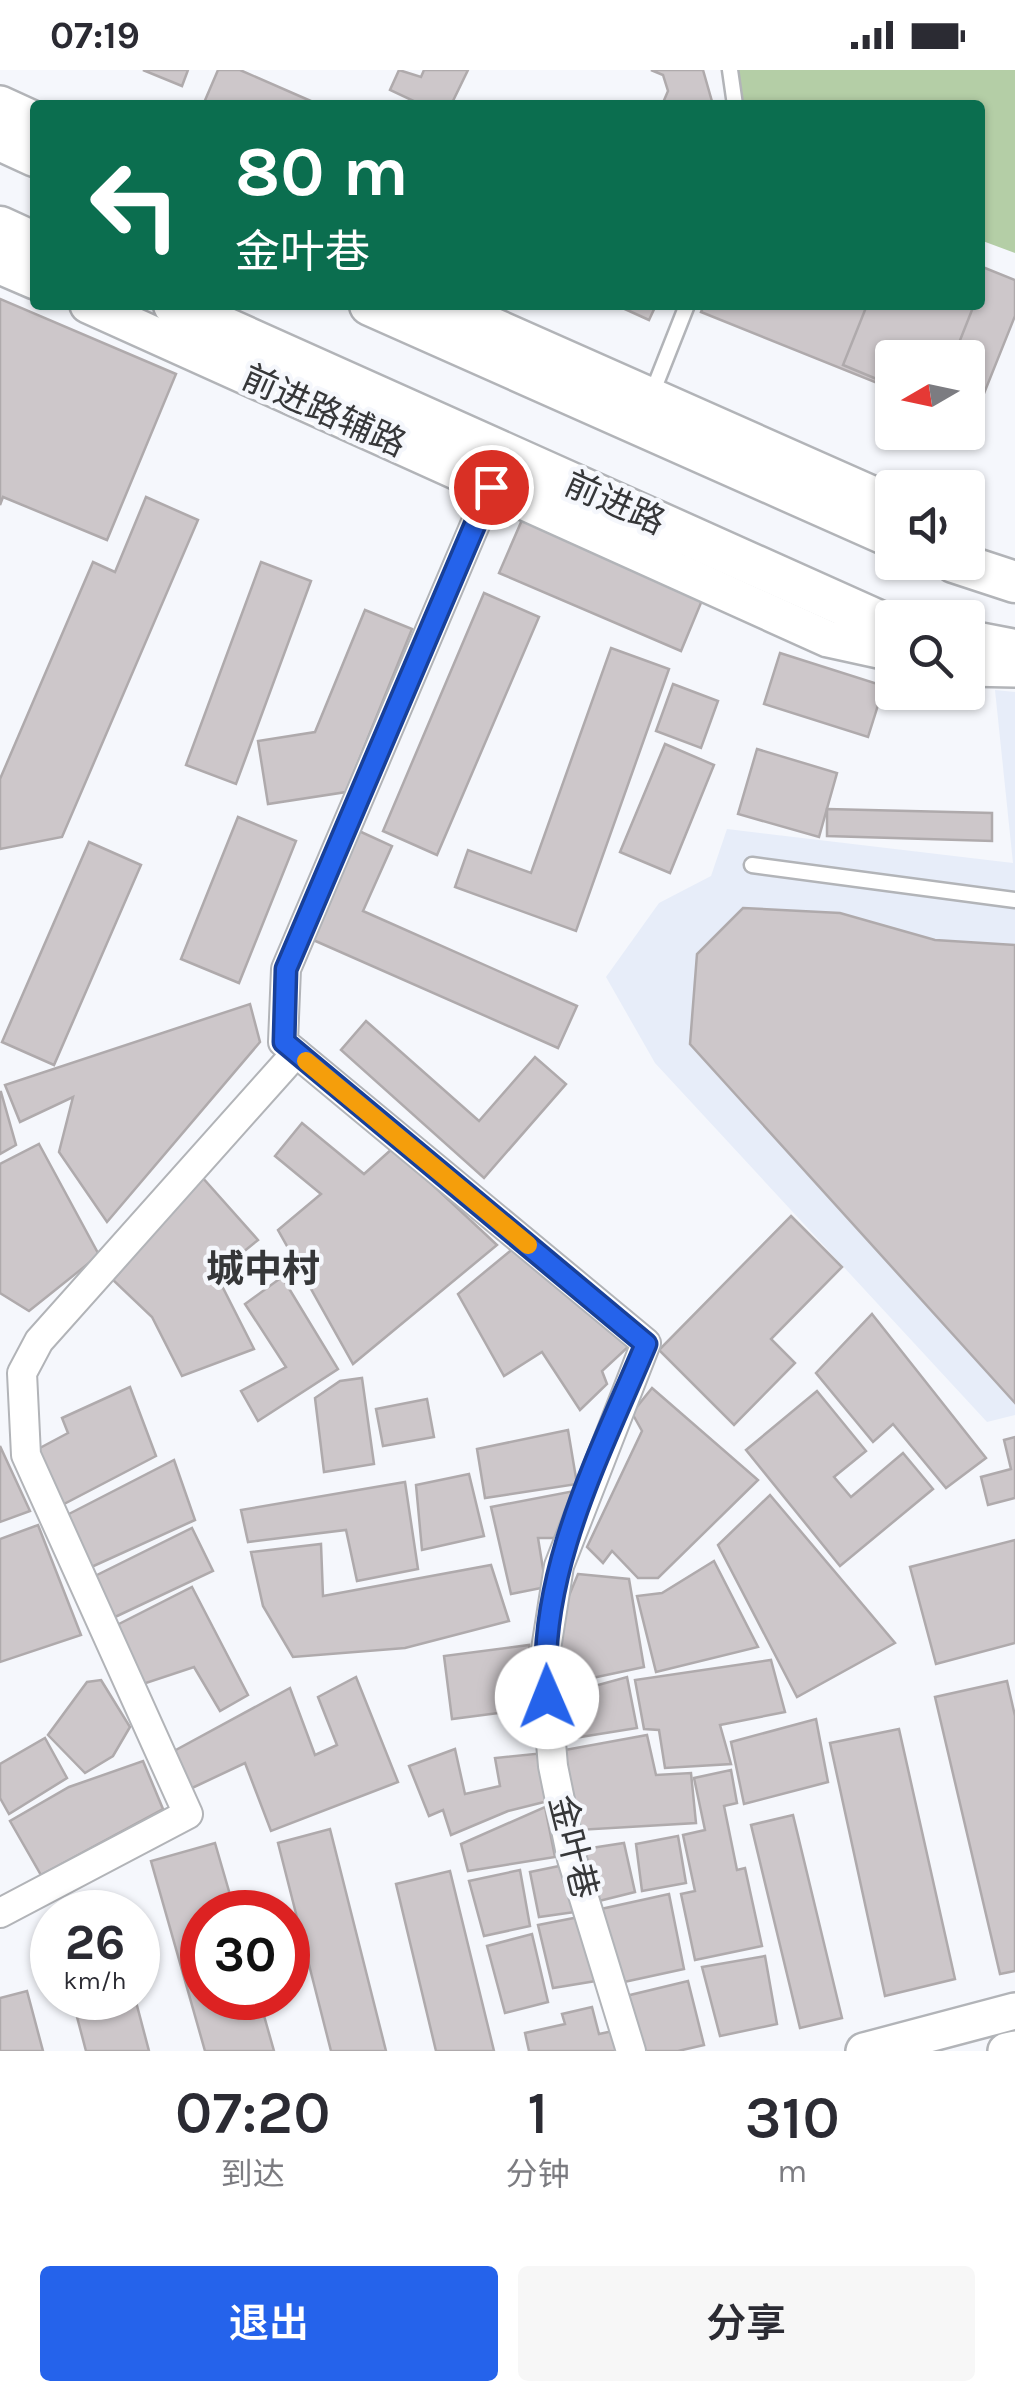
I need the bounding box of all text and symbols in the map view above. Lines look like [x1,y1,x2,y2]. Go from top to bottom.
text: 07:19 [50,13,140,58]
text: 80 m [235,131,409,213]
icon: left [70,140,200,270]
text: 金叶巷 [235,226,370,278]
north arrow [875,340,985,450]
map controls [875,340,985,710]
street label: 前进路辅路 [236,357,412,465]
pin [449,445,534,530]
icon: arrive [464,460,519,515]
street label: 前进路 [559,463,671,543]
button: sound [875,470,985,580]
button: search [875,600,985,710]
district label: 城中村 [206,1247,320,1292]
position arrow [495,1645,599,1749]
street label: 金叶巷 [540,1791,606,1903]
speed limit sign: 30 [180,1890,310,2020]
text: 26 [65,1913,125,1972]
text: km/h [63,1966,127,1995]
text: 07:20 [175,2078,331,2148]
text: 1 [527,2078,548,2148]
text: 310 [745,2083,840,2153]
text: m [777,2153,807,2190]
text: 到达 [221,2156,285,2193]
text: 分钟 [506,2156,570,2193]
button: 退出 [40,2266,498,2381]
button: 分享 [518,2266,975,2381]

